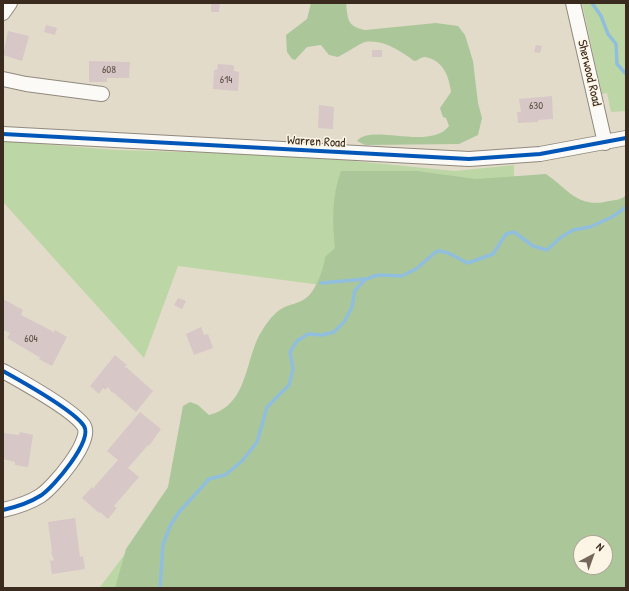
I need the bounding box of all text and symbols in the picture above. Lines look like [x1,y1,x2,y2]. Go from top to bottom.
street label: Sherwood Road [574,38,604,108]
house number: 608 [102,63,116,77]
house number: 614 [220,73,232,87]
house number: 630 [529,99,543,113]
street label: Warren Road [286,133,346,151]
house number: 604 [24,332,38,346]
north arrow [573,535,613,575]
text: N [593,539,607,554]

